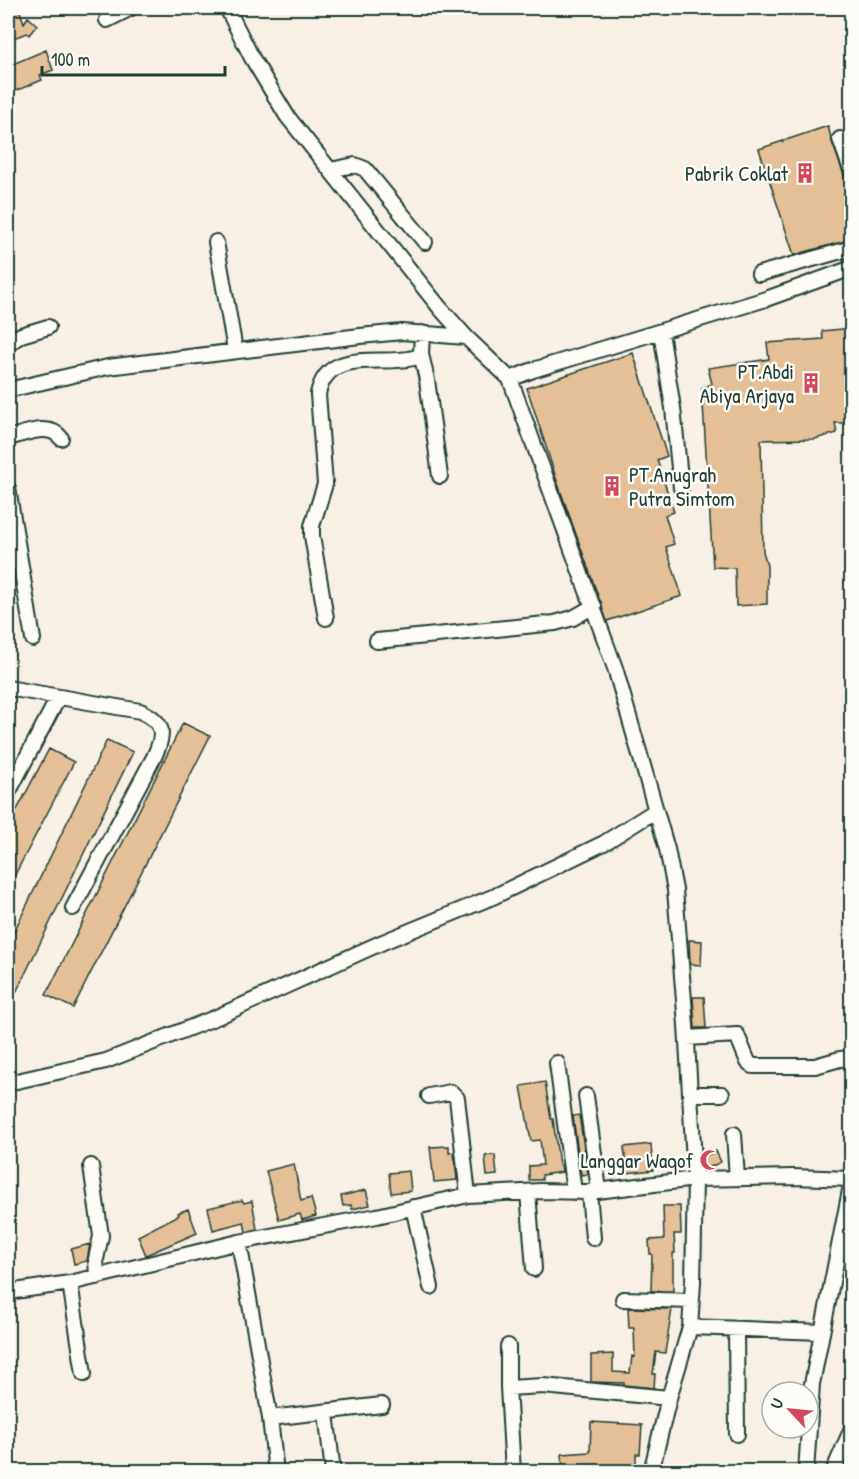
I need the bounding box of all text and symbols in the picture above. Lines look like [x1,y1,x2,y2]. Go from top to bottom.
scale bar [42,39,225,77]
text: 100 m [51,47,90,72]
place label: Pabrik Coklat [685,159,789,188]
building icon: Pabrik Coklat [793,161,817,185]
place label: PT.Abdi Abiya Arjaya [700,357,794,410]
building icon: PT.Abdi Abiya Arjaya [799,371,823,395]
place label: PT.Anugrah Putra Simtom [629,460,734,513]
building icon: PT.Anugrah Putra Simtom [600,474,624,498]
place label: Langgar Waqof [581,1146,693,1175]
mosque icon: Langgar Waqof [698,1148,722,1172]
north arrow [760,1380,820,1440]
text: U [765,1394,788,1412]

